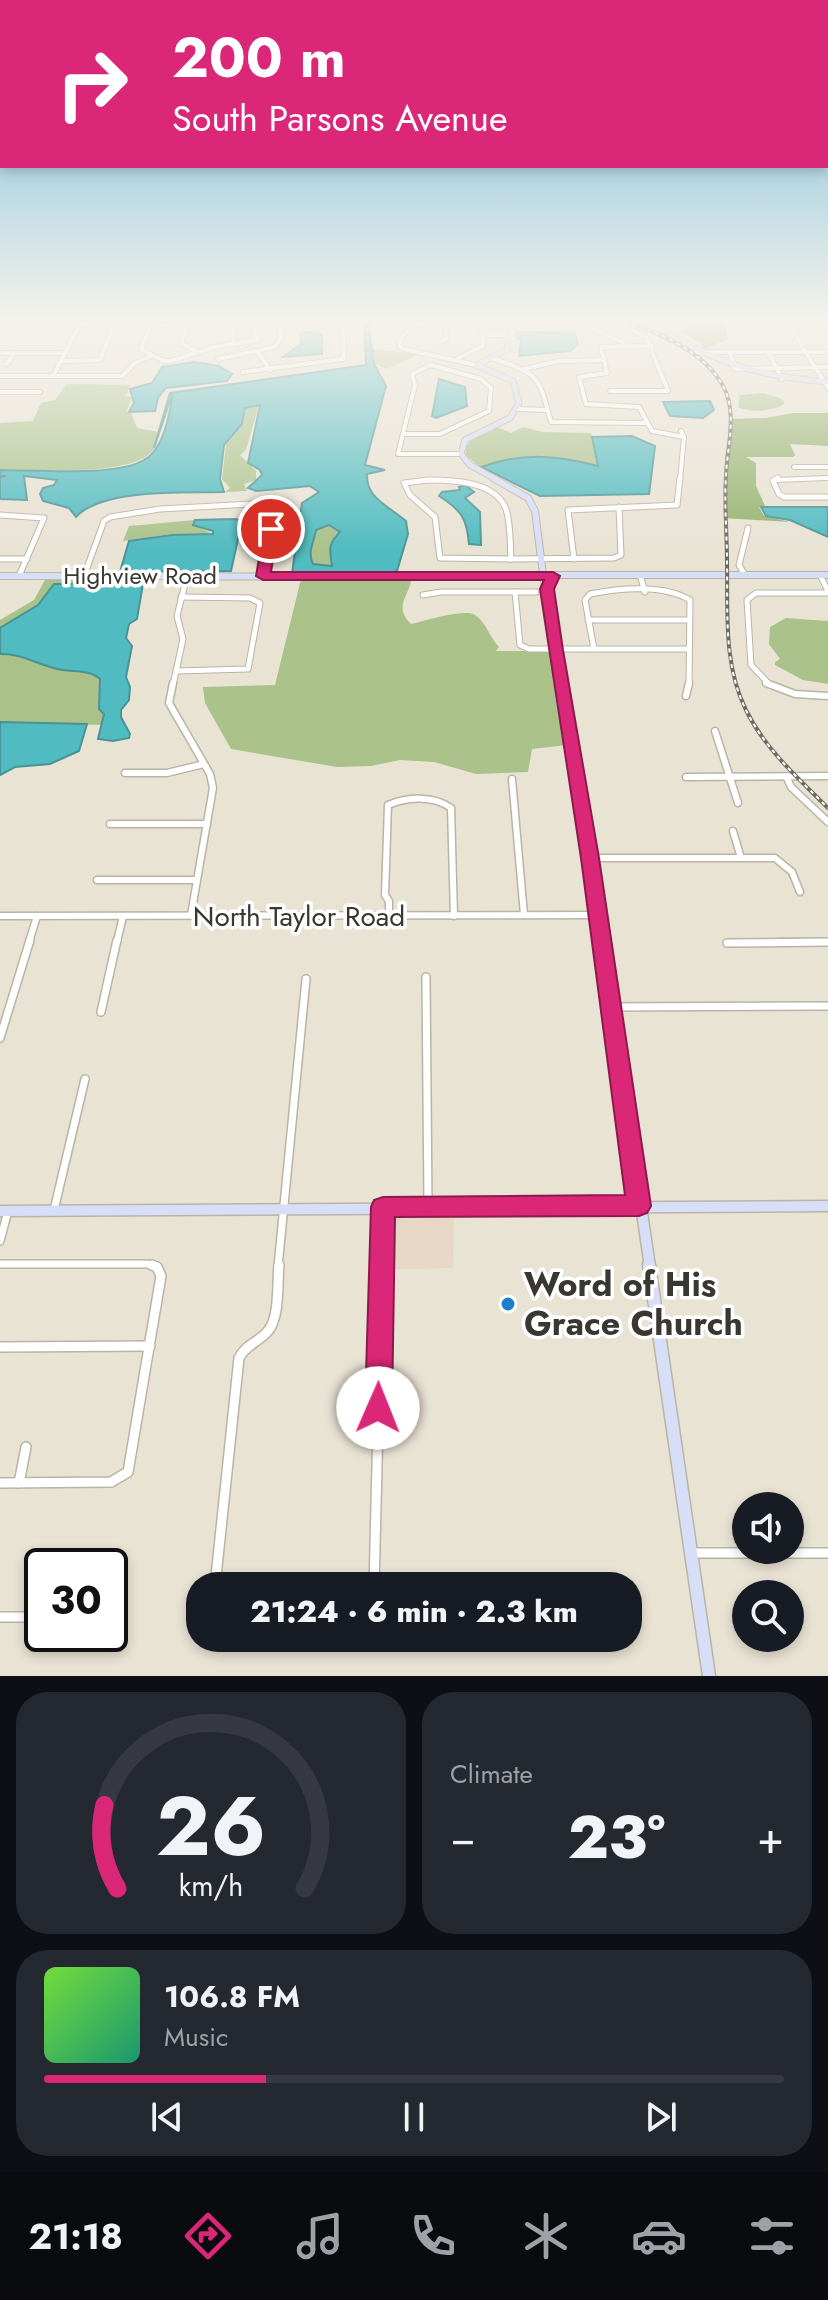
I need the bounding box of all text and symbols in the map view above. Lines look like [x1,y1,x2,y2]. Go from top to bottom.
text: 200 m [172,17,346,98]
icon: right [40,32,144,136]
text: South Parsons Avenue [172,92,507,144]
pin [237,495,305,563]
icon: arrive [249,507,293,551]
street label: Highview Road [63,558,217,593]
street label: North Taylor Road [193,896,405,937]
place label: Word of His Grace Church [524,1260,743,1348]
marker: Word of His Grace Church [499,1295,517,1313]
position arrow [336,1366,420,1450]
map controls [732,1492,804,1652]
button: sound [732,1492,804,1564]
speed limit sign: 30 [24,1548,128,1652]
button: search [732,1580,804,1652]
text: 21:24 · 6 min · 2.3 km [250,1590,578,1633]
text: Climate [450,1755,533,1793]
text: 26 [156,1766,266,1886]
text: 23° [568,1794,665,1881]
text: − [450,1806,476,1870]
text: + [757,1806,784,1870]
text: km/h [179,1865,243,1907]
text: 106.8 FM [164,1975,300,2018]
text: Music [164,2018,228,2056]
icon: previous [145,2095,189,2139]
icon: pause [392,2095,436,2139]
icon: next [639,2095,683,2139]
icon: directions [180,2208,236,2264]
icon: music [292,2208,348,2264]
icon: phone [405,2208,461,2264]
icon: climate [518,2208,574,2264]
icon: car [631,2208,687,2264]
icon: filters [744,2208,800,2264]
text: 21:18 [28,2210,123,2262]

